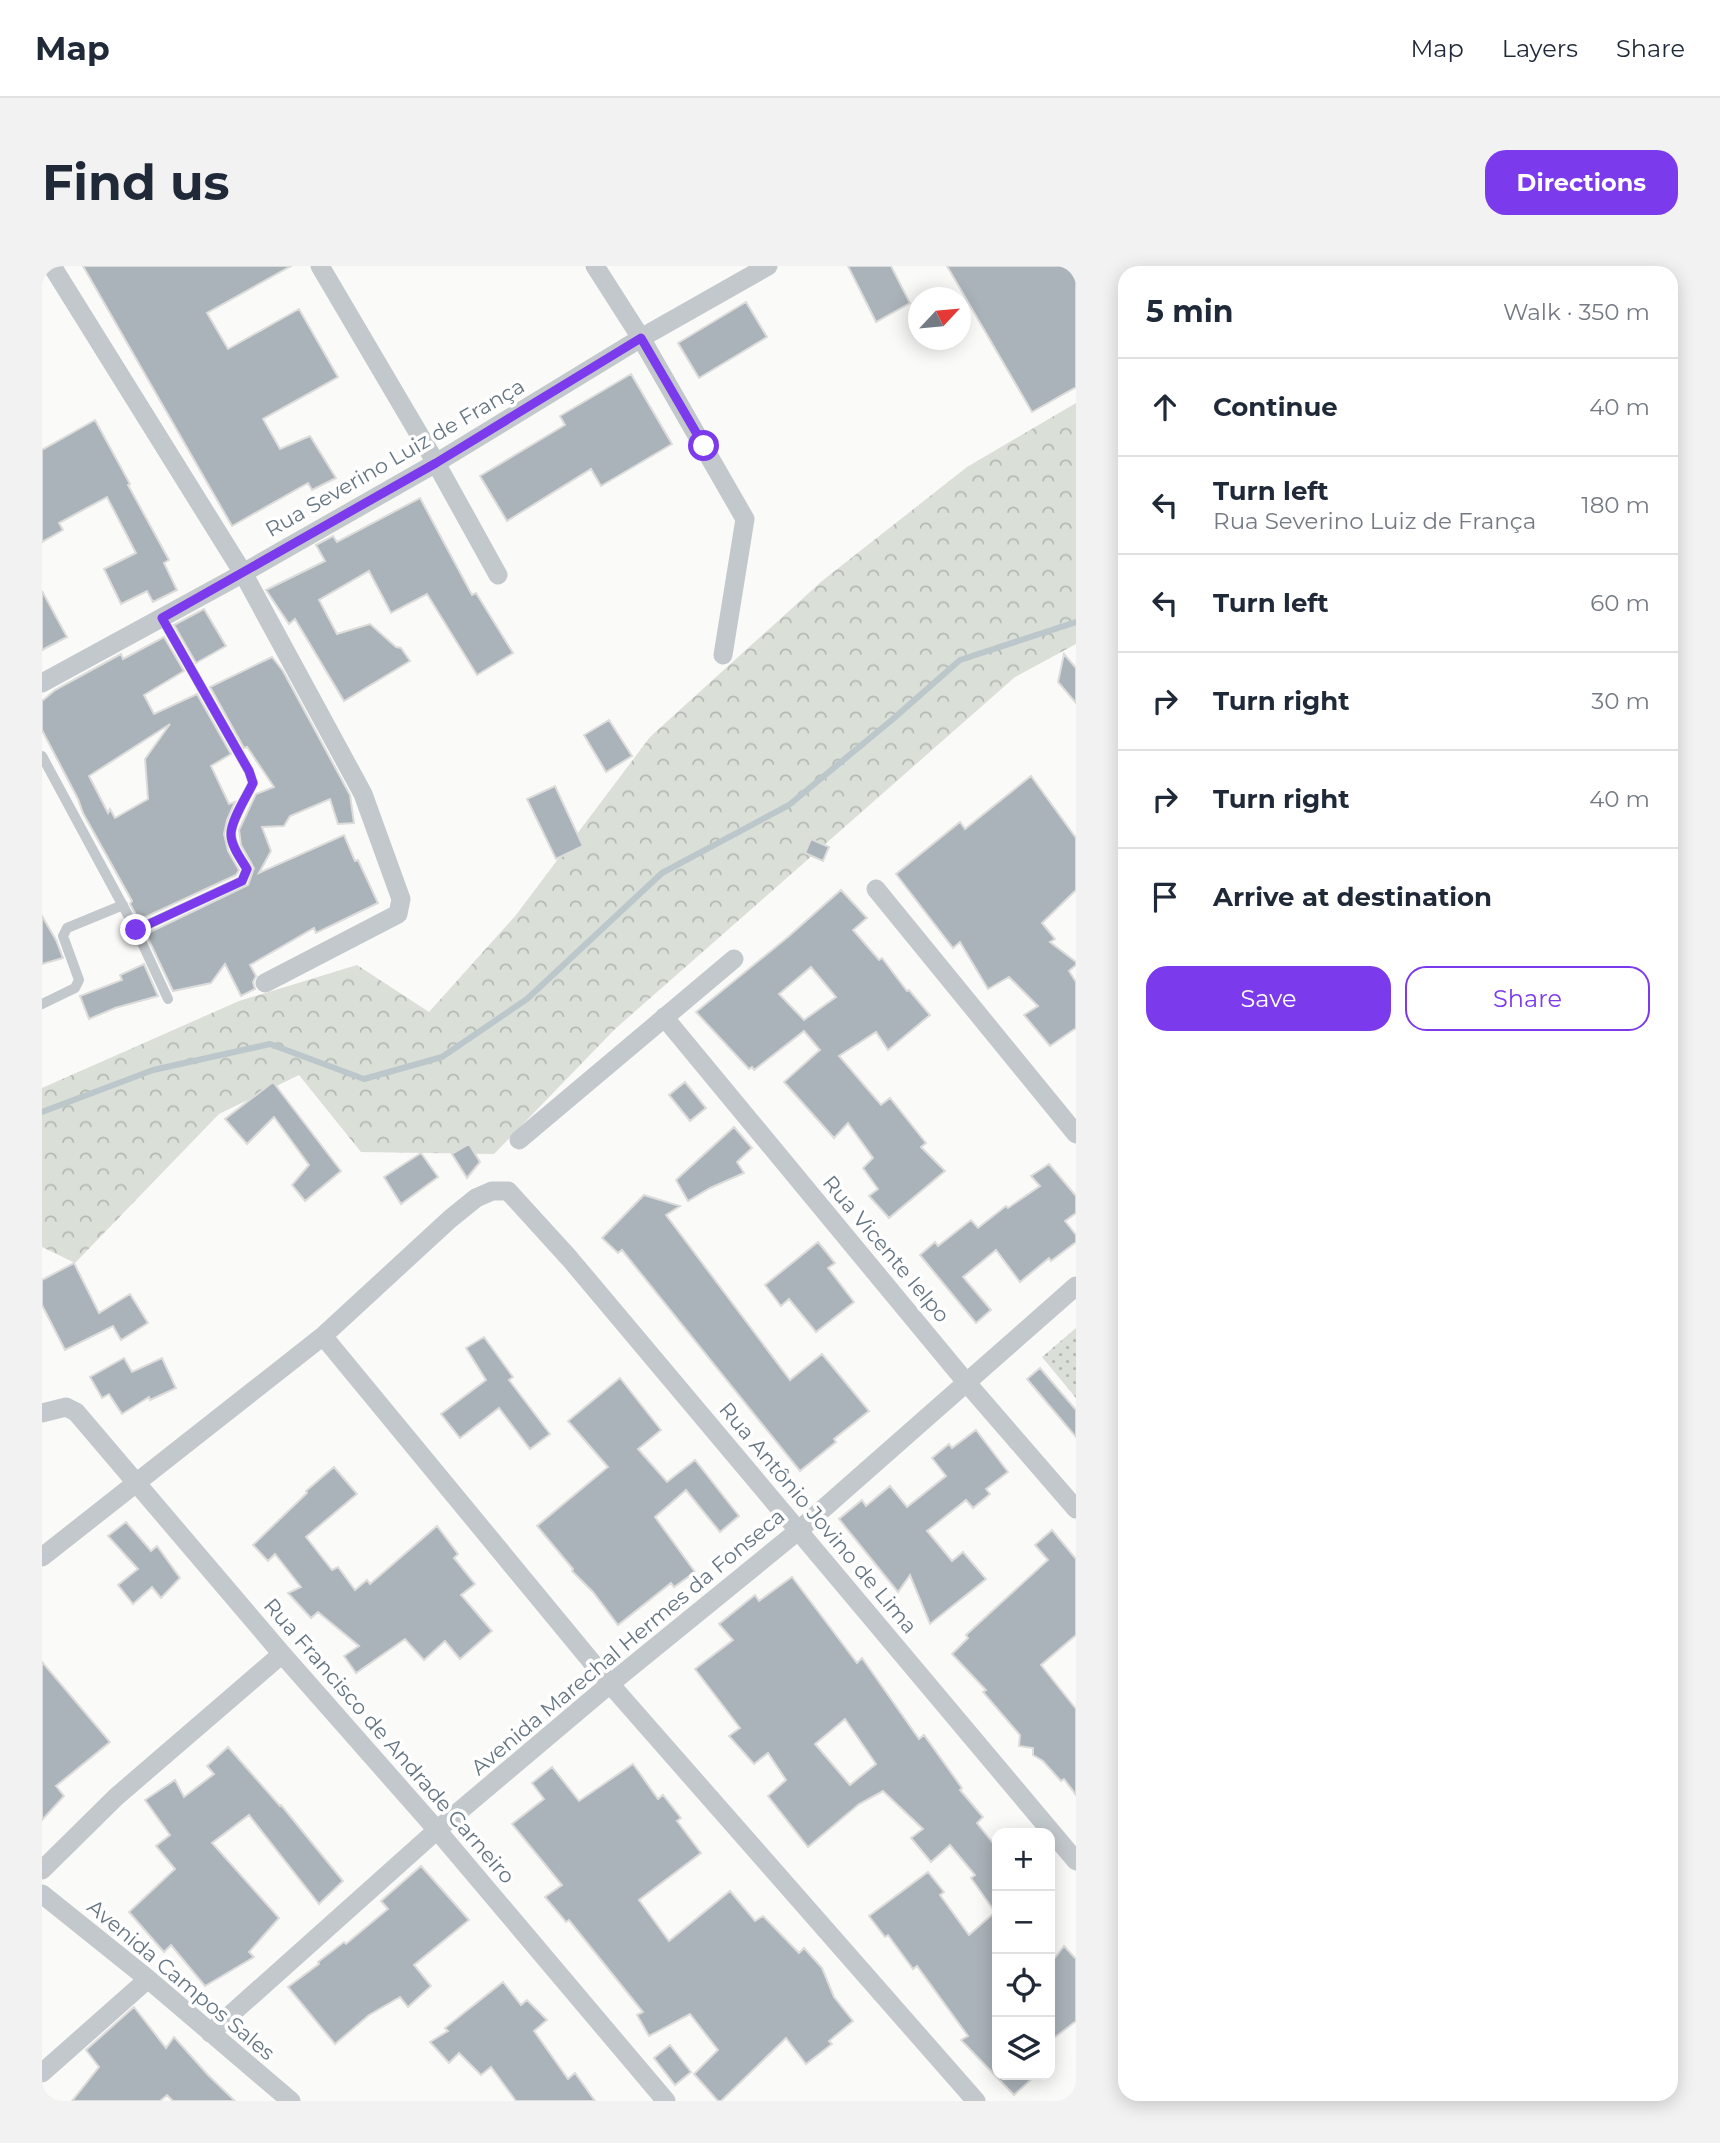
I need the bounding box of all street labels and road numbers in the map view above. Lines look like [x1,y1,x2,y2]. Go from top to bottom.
street label: Rua Severino Luiz de França [261,373,529,542]
street label: Rua Vicente Ielpo [818,1170,955,1327]
street label: Rua Antônio Jovino de Lima [714,1397,923,1639]
street label: Avenida Marechal Hermes da Fonseca [466,1503,789,1780]
street label: Rua Francisco de Andrade Carneiro [259,1593,520,1888]
street label: Avenida Campos Sales [83,1894,280,2065]

